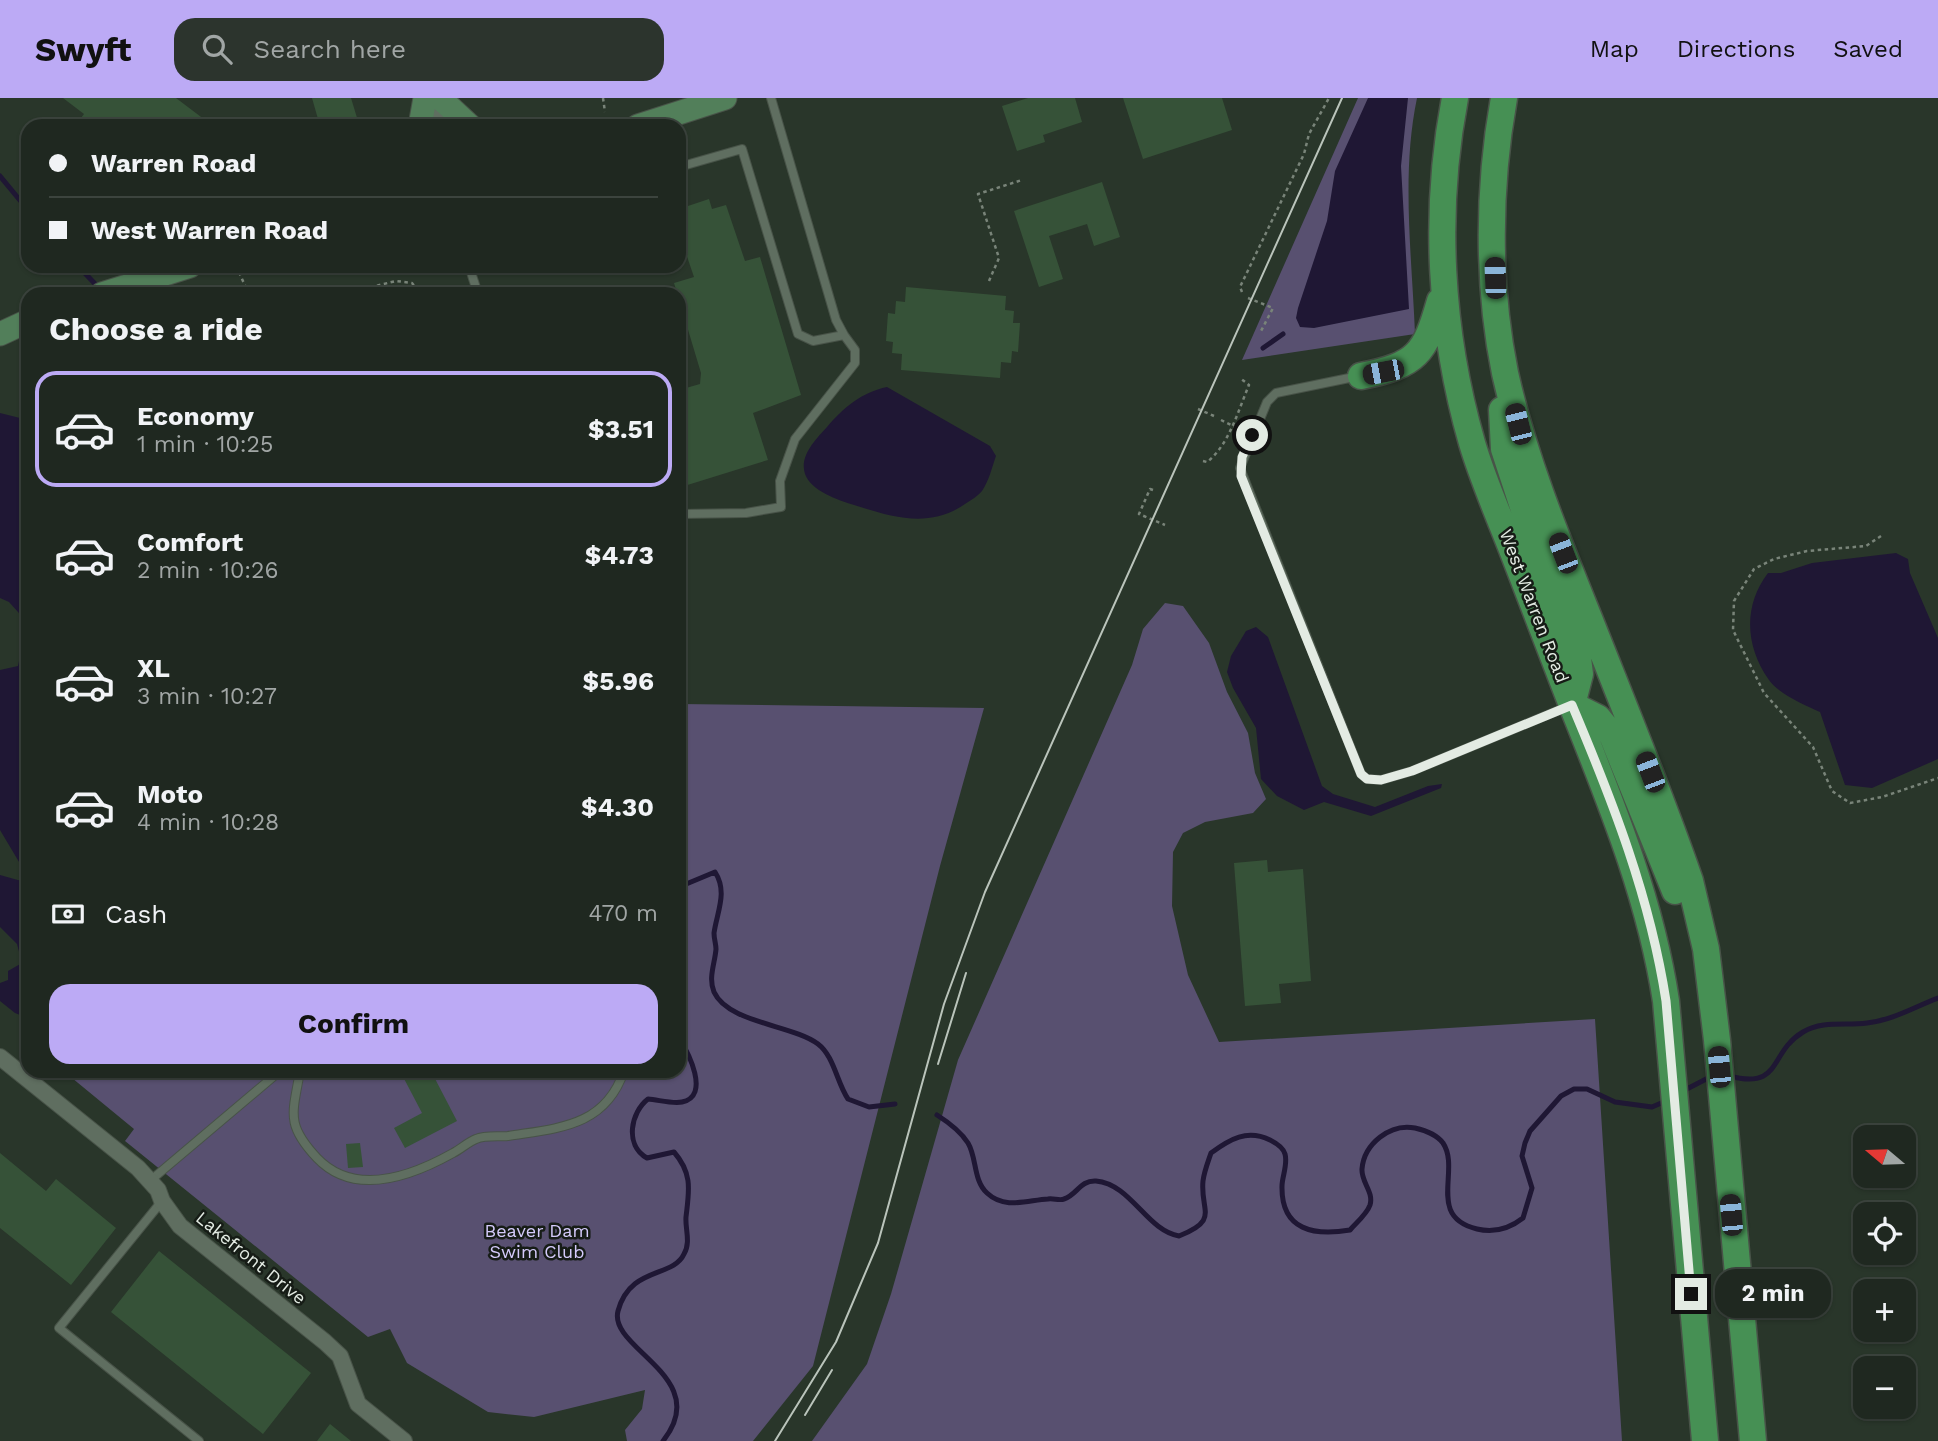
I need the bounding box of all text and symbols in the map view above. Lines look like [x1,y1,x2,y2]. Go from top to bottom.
search box [174,18,664,81]
text: Swyft [35,30,132,69]
icon: search [198,30,236,68]
text: Search here [254,34,406,64]
text: Map [1590,35,1639,63]
text: Directions [1677,35,1795,63]
text: Saved [1833,35,1903,63]
text: Warren Road [91,148,256,178]
text: West Warren Road [91,215,328,245]
car [1484,257,1507,299]
text: Choose a ride [49,310,263,348]
car [1361,358,1406,386]
icon: car [53,398,116,461]
text: Economy [137,401,254,431]
car [1503,401,1534,447]
text: $3.51 [588,414,654,444]
route start [1236,419,1268,451]
text: 1 min · 10:25 [137,431,273,458]
icon: car [53,524,116,587]
street label: West Warren Road [1496,526,1573,685]
text: Comfort [137,527,243,557]
car [1546,530,1581,576]
text: $4.73 [585,540,654,570]
text: 2 min · 10:26 [137,557,278,584]
icon: car [53,650,116,713]
text: XL [137,653,170,683]
text: $5.96 [583,666,654,696]
text: 3 min · 10:27 [137,683,277,710]
car [1633,749,1668,795]
icon: car [53,776,116,839]
text: Moto [137,779,203,809]
text: $4.30 [581,792,654,822]
text: 4 min · 10:28 [137,809,279,836]
icon: cash [49,895,87,933]
text: Cash [105,899,167,929]
text: 470 m [589,900,658,927]
button: Confirm [49,984,658,1064]
car [1707,1045,1732,1089]
north arrow [1853,1125,1916,1188]
map controls [1853,1125,1916,1419]
car [1719,1193,1744,1237]
button: locate [1853,1202,1916,1265]
street label: Lakefront Drive [192,1207,311,1308]
park label: Beaver Dam Swim Club [484,1220,590,1262]
callout: 2 min [1716,1270,1831,1318]
route end [1675,1278,1707,1310]
button: + [1853,1279,1916,1342]
text: 2 min [1742,1280,1804,1307]
button: − [1853,1356,1916,1419]

